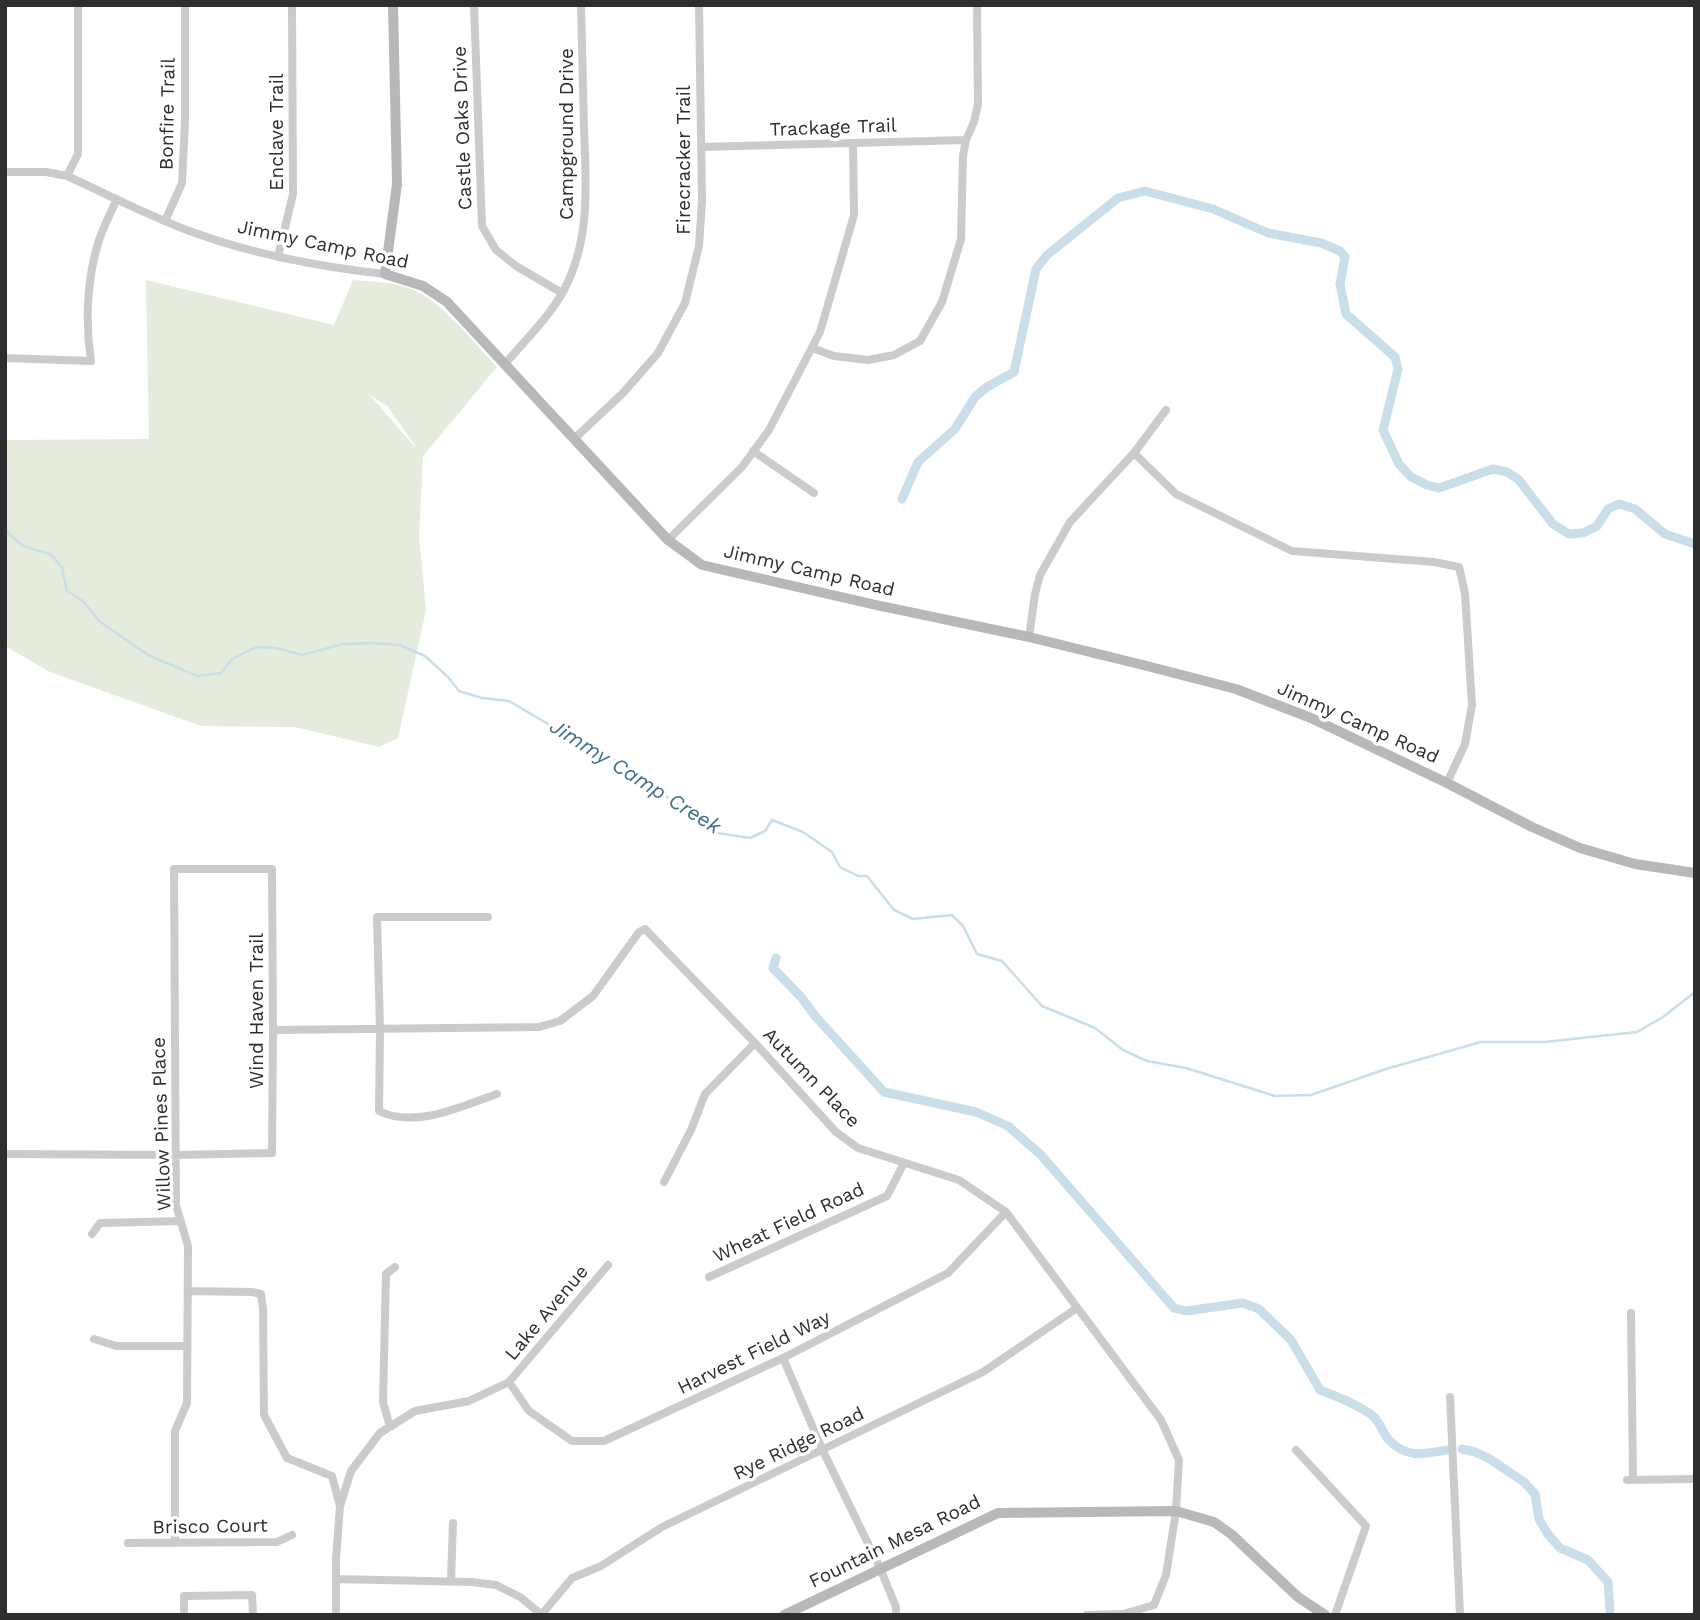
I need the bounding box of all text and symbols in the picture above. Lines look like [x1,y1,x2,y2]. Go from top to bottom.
street label: Castle Oaks Drive [449,46,477,210]
street label: Campground Drive [556,48,578,220]
street label: Bonfire Trail [156,58,180,170]
street label: Enclave Trail [266,73,288,191]
street label: Firecracker Trail [673,85,695,235]
street label: Trackage Trail [769,114,897,142]
street label: Jimmy Camp Road [235,216,411,274]
street label: Jimmy Camp Road [721,540,897,602]
street label: Jimmy Camp Road [1274,677,1442,769]
water label: Jimmy Camp Creek [545,714,725,840]
street label: Wind Haven Trail [246,933,268,1089]
street label: Autumn Place [758,1023,864,1133]
street label: Willow Pines Place [148,1037,176,1211]
street label: Wheat Field Road [710,1178,868,1268]
street label: Lake Avenue [501,1261,593,1365]
street label: Harvest Field Way [674,1306,834,1400]
street label: Rye Ridge Road [730,1402,868,1486]
street label: Fountain Mesa Road [806,1491,984,1593]
street label: Brisco Court [152,1515,268,1539]

